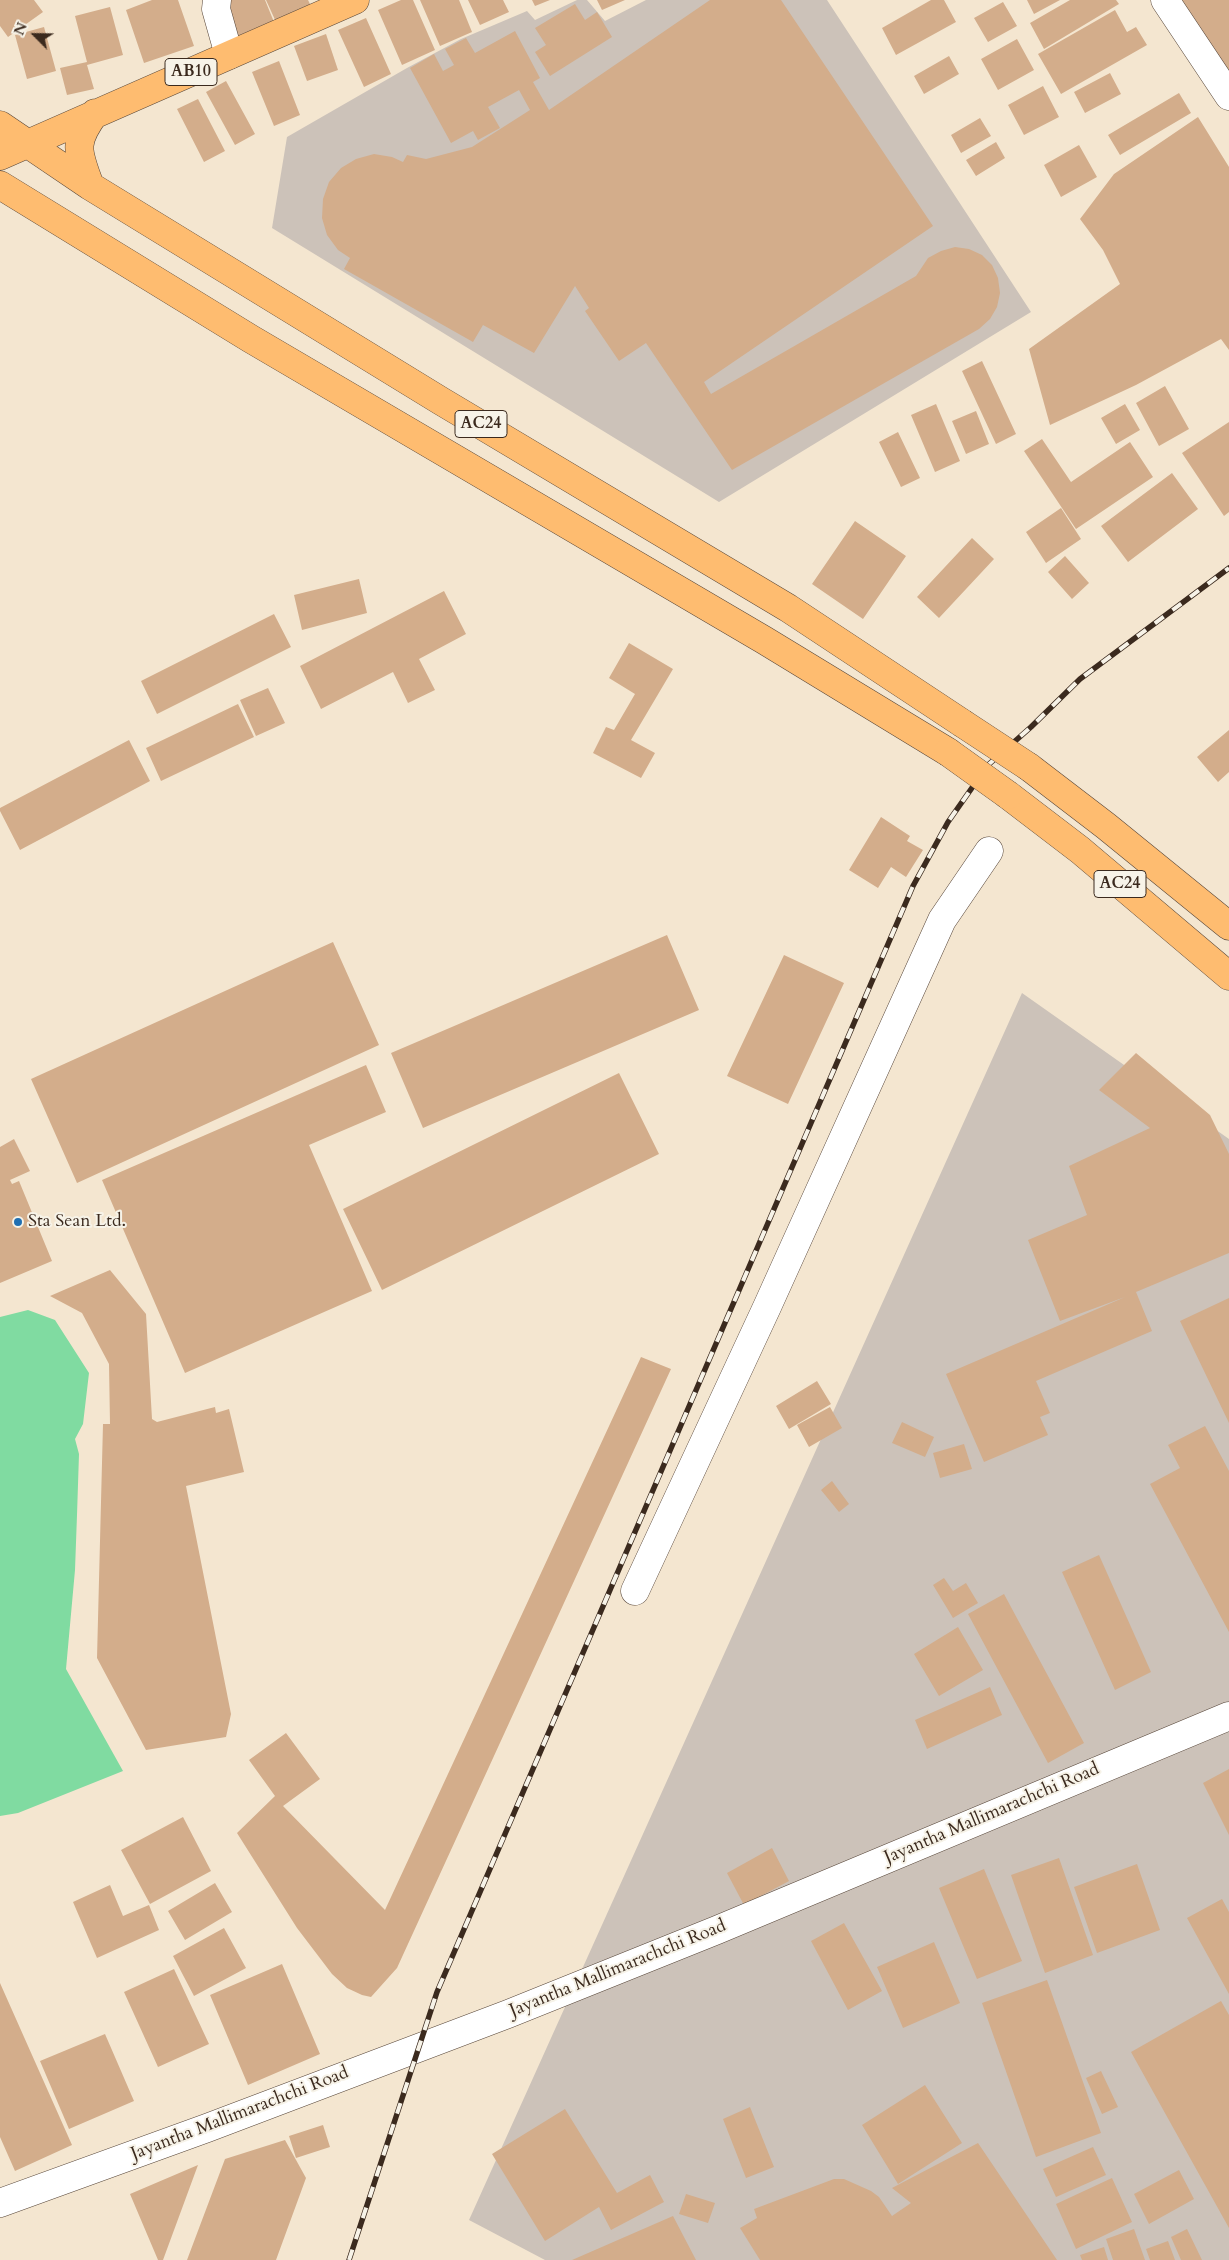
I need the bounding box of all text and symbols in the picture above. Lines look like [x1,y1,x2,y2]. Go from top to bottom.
north arrow [10,10,60,60]
text: N [10,20,32,38]
road number: AB10 [165,58,217,86]
road number: AC24 [455,410,507,438]
road number: AC24 [1094,871,1146,898]
place label: Sta Sean Ltd. [28,1211,126,1233]
marker: Sta Sean Ltd. [12,1216,24,1228]
street label: Jayantha Mallimarachchi Road [881,1759,1103,1869]
street label: Jayantha Mallimarachchi Road [507,1916,729,2022]
street label: Jayantha Mallimarachchi Road [128,2062,352,2166]

